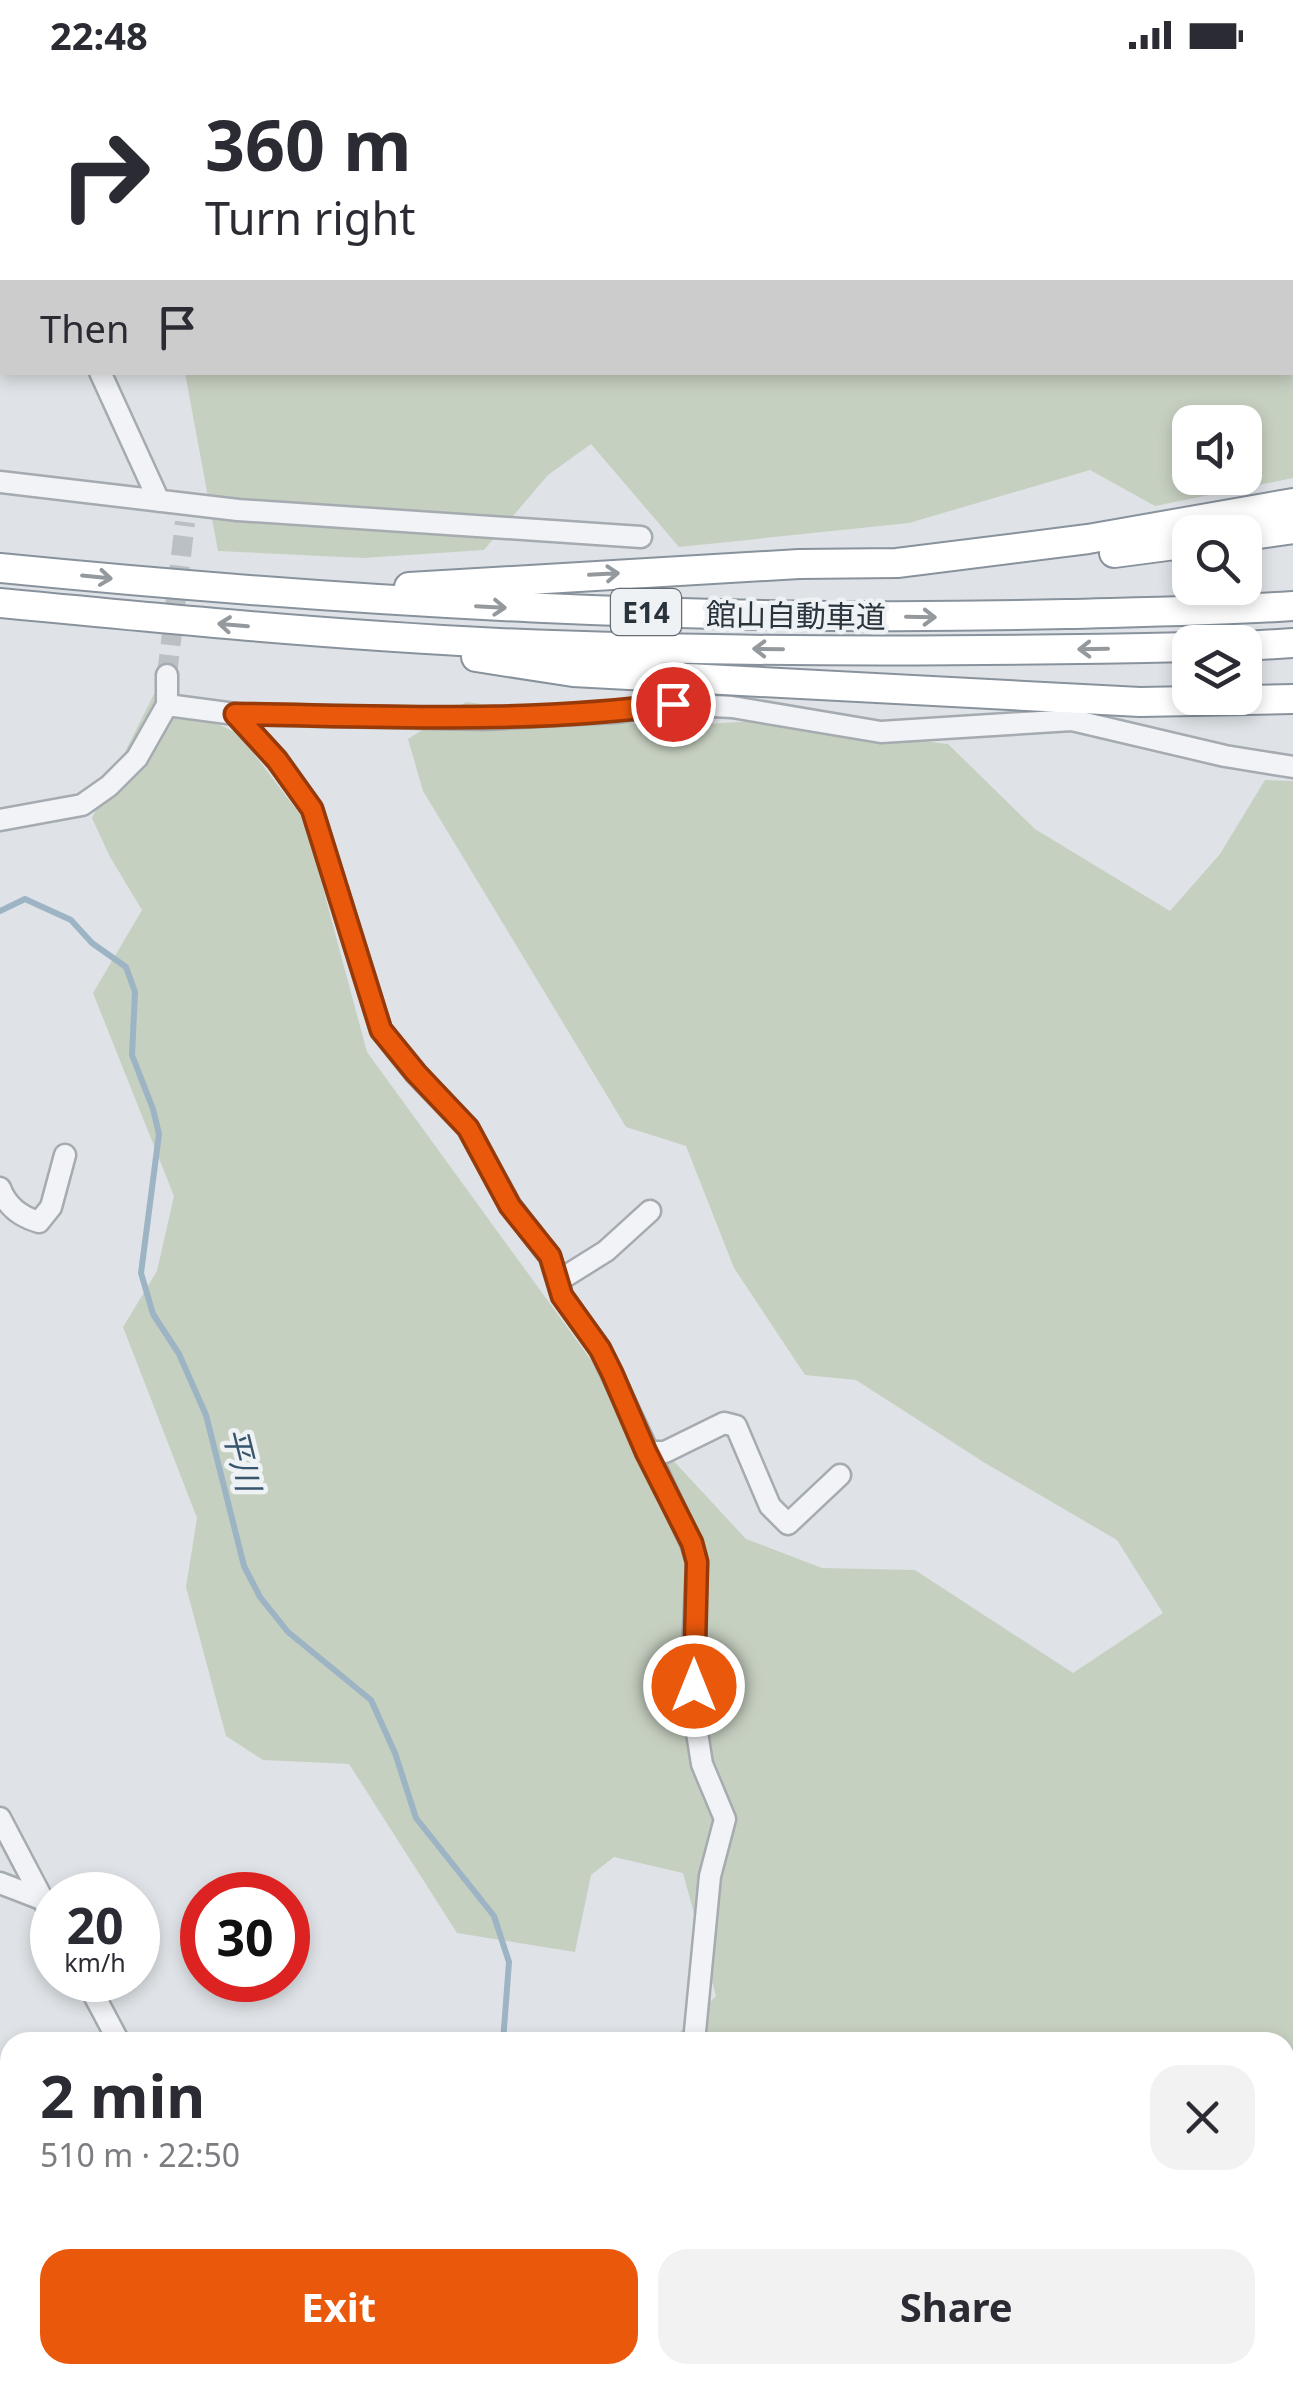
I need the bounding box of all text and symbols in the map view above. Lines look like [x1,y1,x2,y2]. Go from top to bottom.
text: 22:48 [50,9,148,61]
text: 360 m [205,96,412,192]
icon: right [40,110,170,240]
text: Turn right [205,187,416,248]
icon: arrive [150,300,205,355]
text: Then [40,302,130,354]
map controls [1172,405,1262,715]
button: sound [1172,405,1262,495]
button: search [1172,515,1262,605]
one-way arrow [588,564,620,583]
one-way arrow [80,568,113,587]
road number: E14 [611,589,681,635]
street label: 館山自動車道 [706,593,886,637]
one-way arrow [474,598,506,617]
one-way arrow [904,608,936,626]
one-way arrow [218,615,250,634]
button: layers [1172,625,1262,715]
one-way arrow [1077,639,1109,658]
one-way arrow [752,640,784,659]
pin [631,662,716,747]
icon: arrive [646,677,701,732]
water label: 平川 [214,1423,272,1498]
position arrow [642,1634,746,1738]
speed limit sign: 30 [180,1872,310,2002]
text: 20 [66,1891,124,1959]
text: km/h [64,1945,126,1979]
text: 2 min [40,2054,205,2136]
button: close [1150,2065,1255,2170]
text: 510 m · 22:50 [40,2133,240,2176]
button: Exit [40,2249,638,2364]
button: Share [658,2249,1255,2364]

